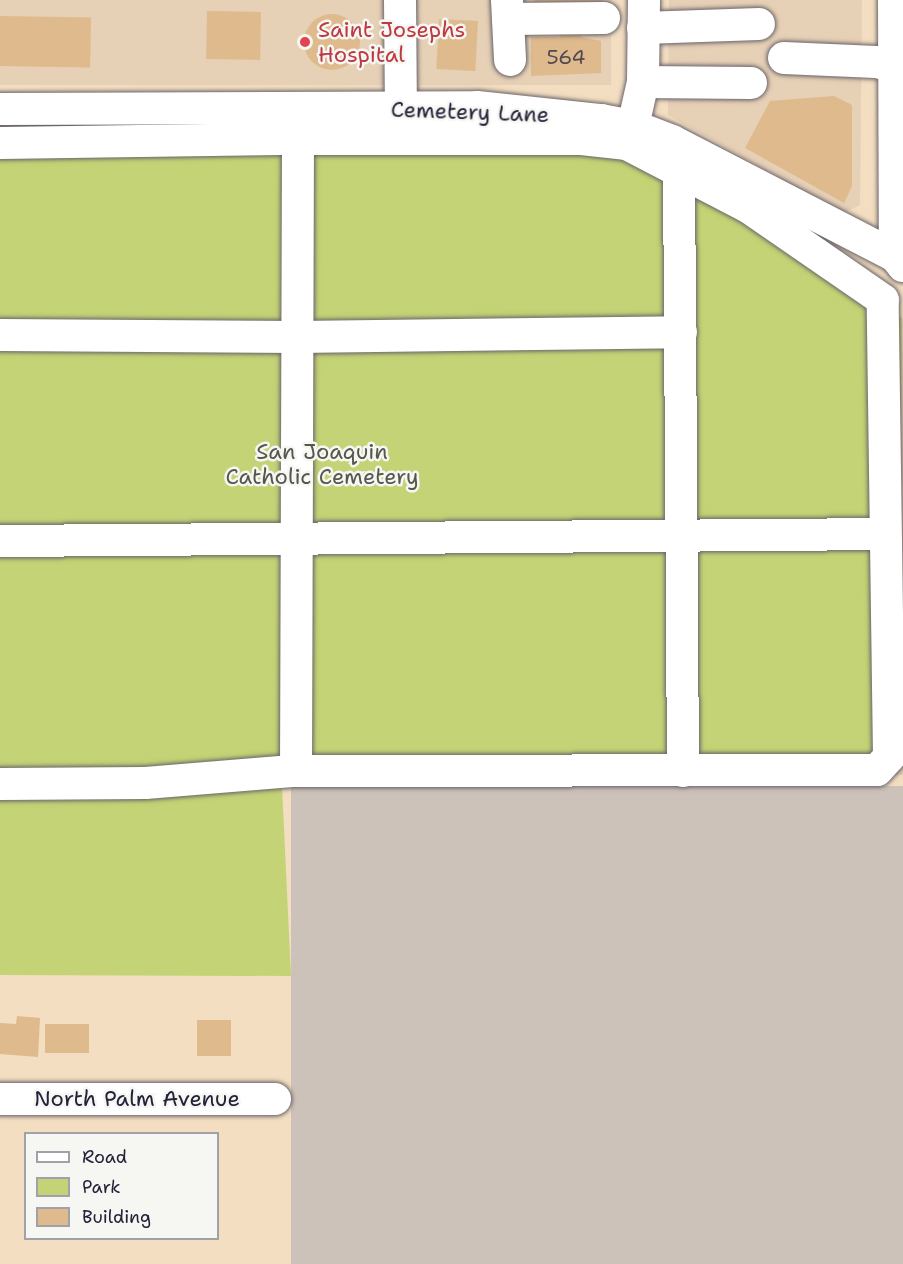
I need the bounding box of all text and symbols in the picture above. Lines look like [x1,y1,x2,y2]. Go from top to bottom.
place label: Saint Josephs Hospital [318,16,465,68]
marker: Saint Josephs Hospital [296,33,314,51]
house number: 564 [546,45,586,69]
street label: Cemetery Lane [390,96,550,128]
park label: San Joaquin Catholic Cemetery [225,438,419,490]
street label: North Palm Avenue [34,1086,240,1112]
legend [24,1132,219,1240]
text: Road [82,1145,127,1169]
text: Park [82,1175,121,1199]
text: Building [82,1205,151,1229]

